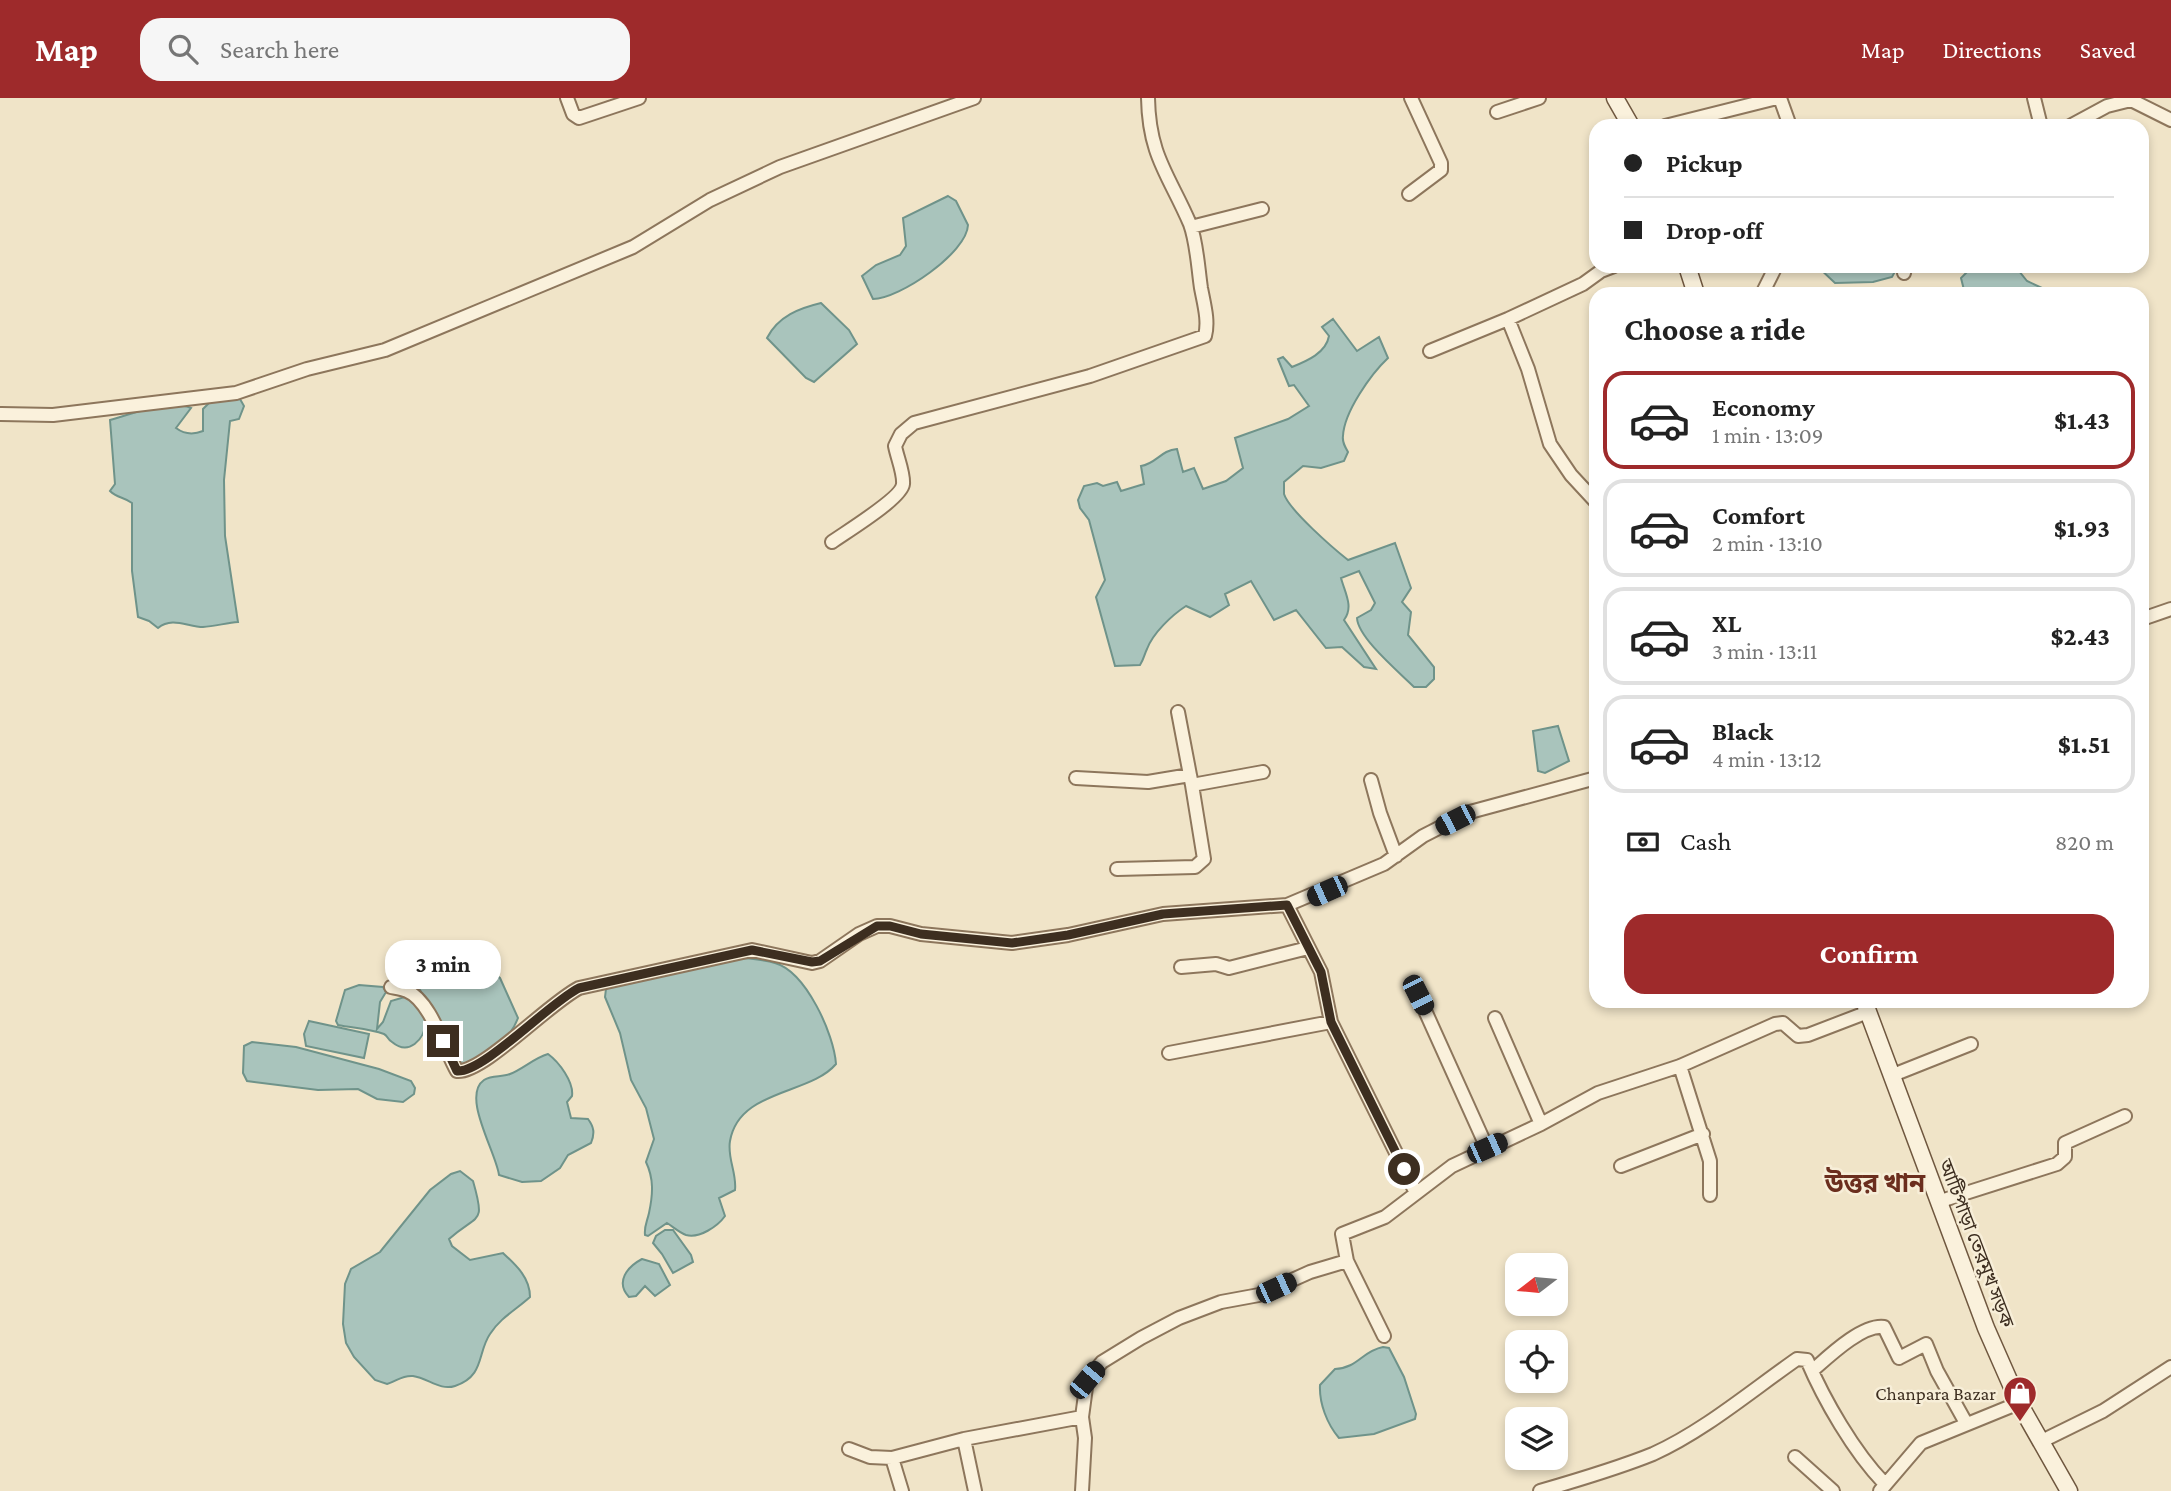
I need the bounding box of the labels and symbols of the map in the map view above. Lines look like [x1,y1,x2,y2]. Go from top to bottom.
car [1432,801,1479,839]
car [1304,873,1351,909]
callout: 3 min [385,940,501,988]
car [1400,972,1437,1018]
route end [427,1025,459,1057]
car [1464,1130,1511,1166]
route start [1388,1153,1420,1185]
street label: আটিপাড়া তেরমুখ সড়ক [1933,1155,2019,1331]
district label: উত্তর খান [1824,1167,1926,1198]
north arrow [1505,1253,1568,1316]
car [1253,1270,1300,1306]
car [1066,1357,1109,1403]
shop icon: Chanpara Bazar [2001,1374,2039,1423]
place label: Chanpara Bazar [1875,1383,1996,1404]

